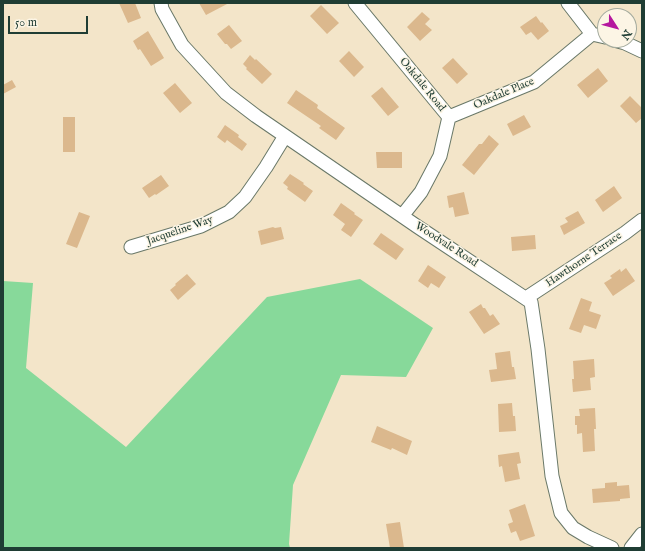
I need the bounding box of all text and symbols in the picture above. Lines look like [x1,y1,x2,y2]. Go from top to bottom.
scale bar [10,8,90,34]
north arrow [597,8,637,48]
text: 50 m [15,15,37,30]
text: N [617,26,634,42]
street label: Oakdale Road [396,55,448,115]
street label: Oakdale Place [472,75,536,113]
street label: Jacqueline Way [145,214,215,248]
street label: Woodvale Road [412,220,480,270]
street label: Hawthorne Terrace [543,230,625,290]

